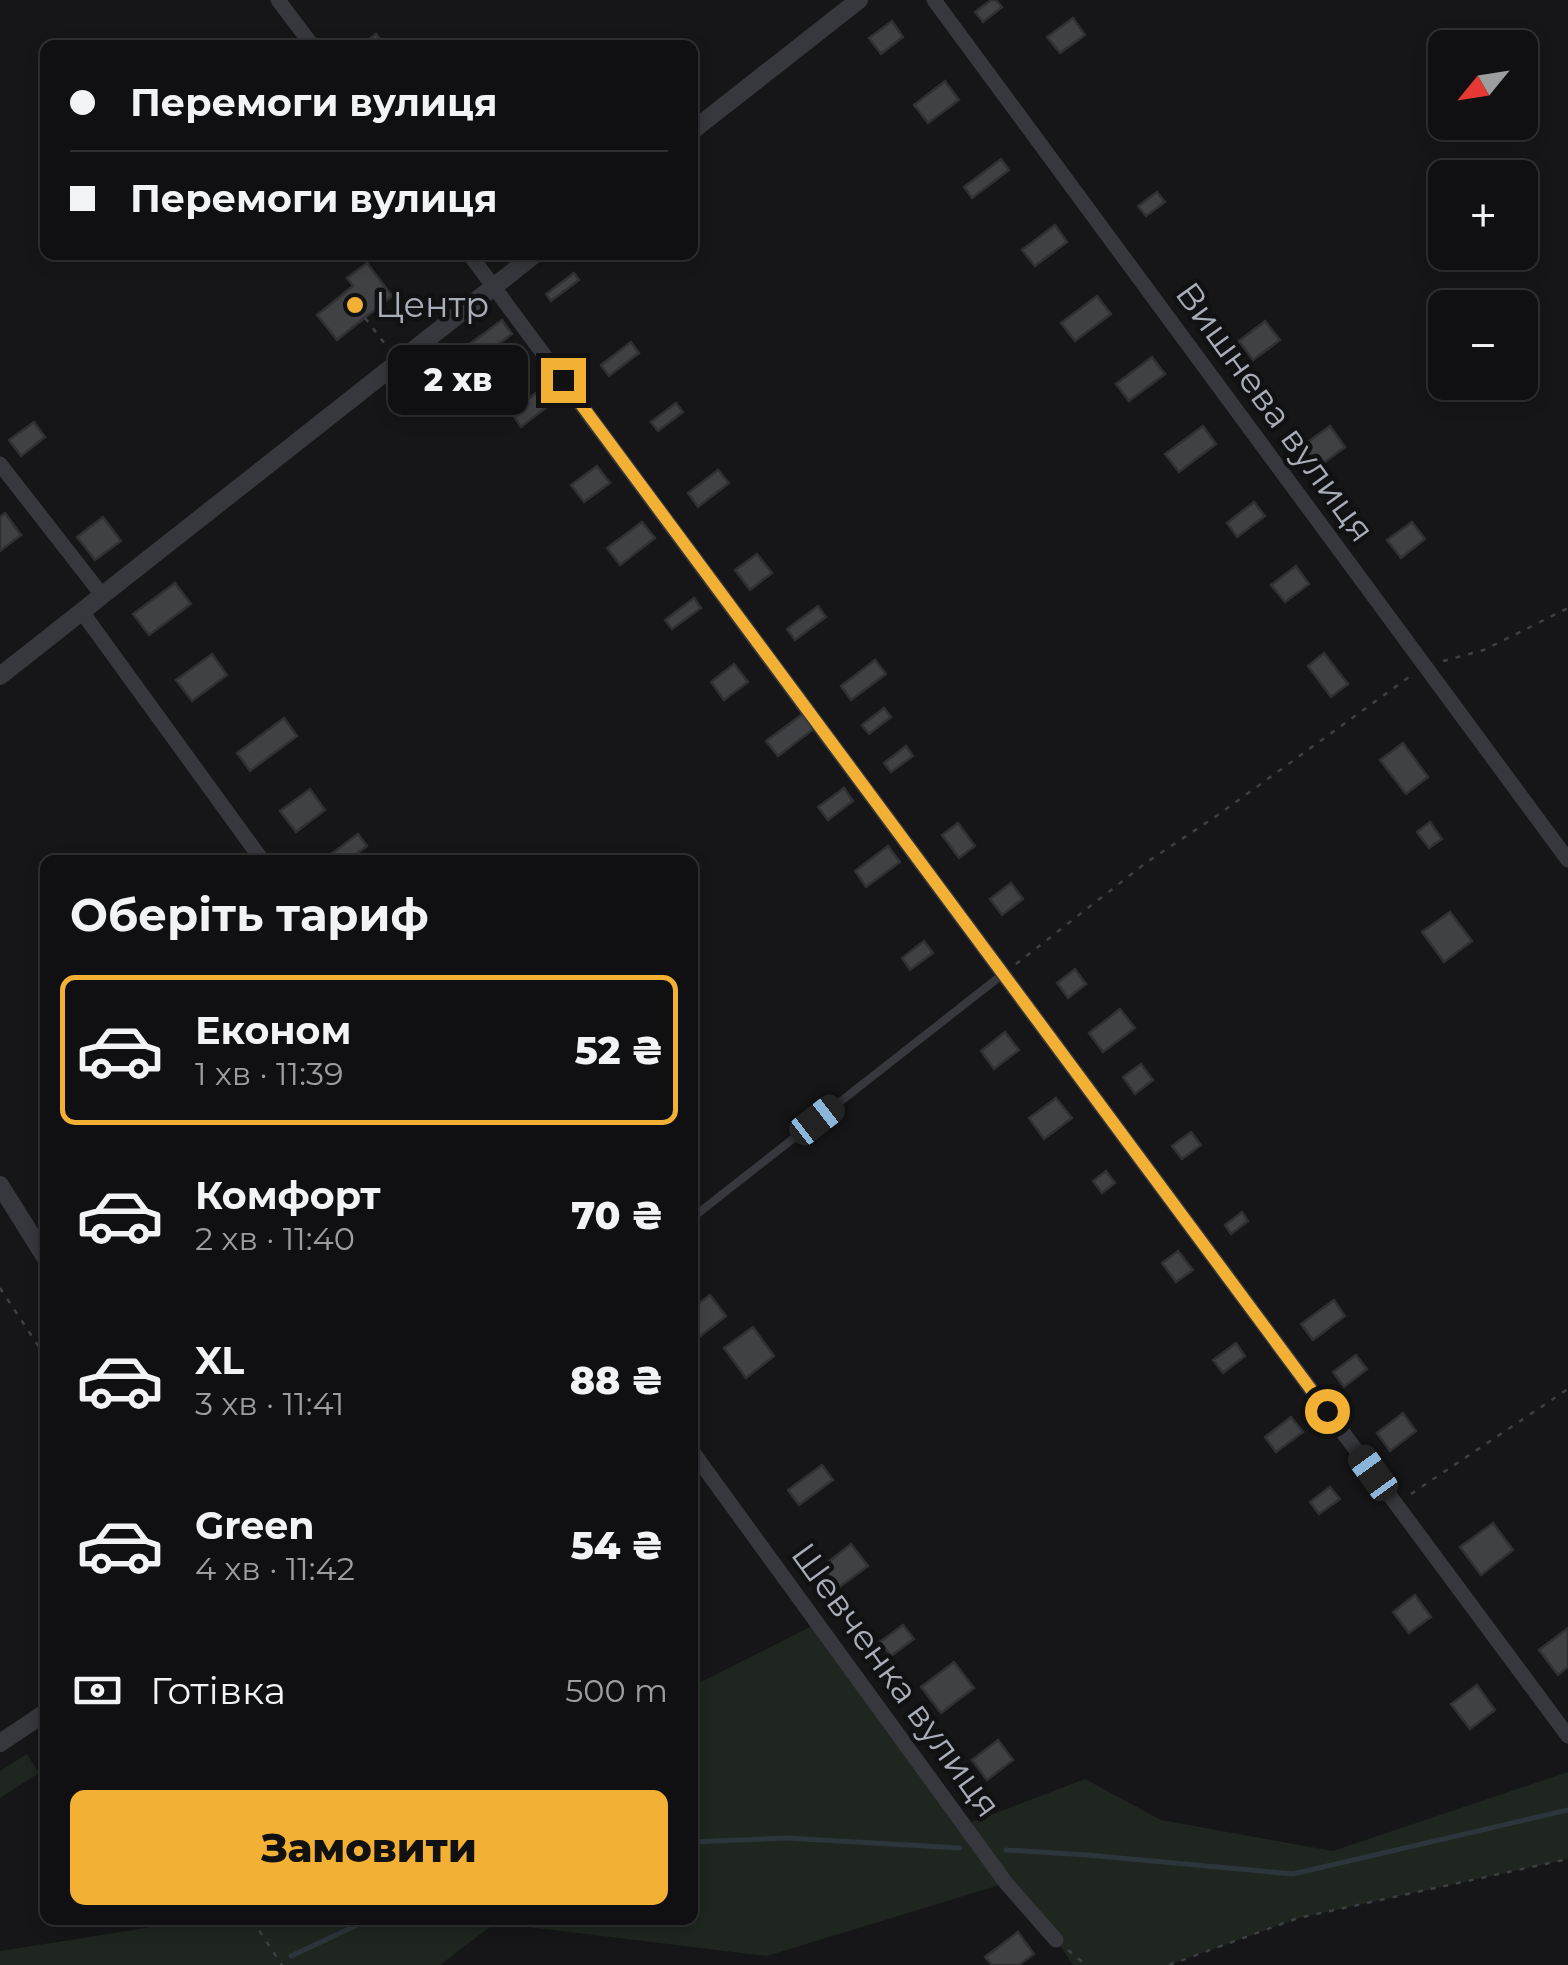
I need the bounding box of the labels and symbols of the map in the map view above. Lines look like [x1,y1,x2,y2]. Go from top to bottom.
north arrow [1428,30,1538,140]
street label: Вишнева вулиця [1167,274,1384,550]
place label: Центр [375,283,489,326]
marker: Центр [344,294,366,316]
callout: 2 хв [388,345,528,415]
route end [541,358,586,403]
car [784,1090,850,1150]
route start [1305,1389,1350,1434]
car [1343,1440,1403,1506]
street label: Шевченка вулиця [783,1534,1010,1825]

